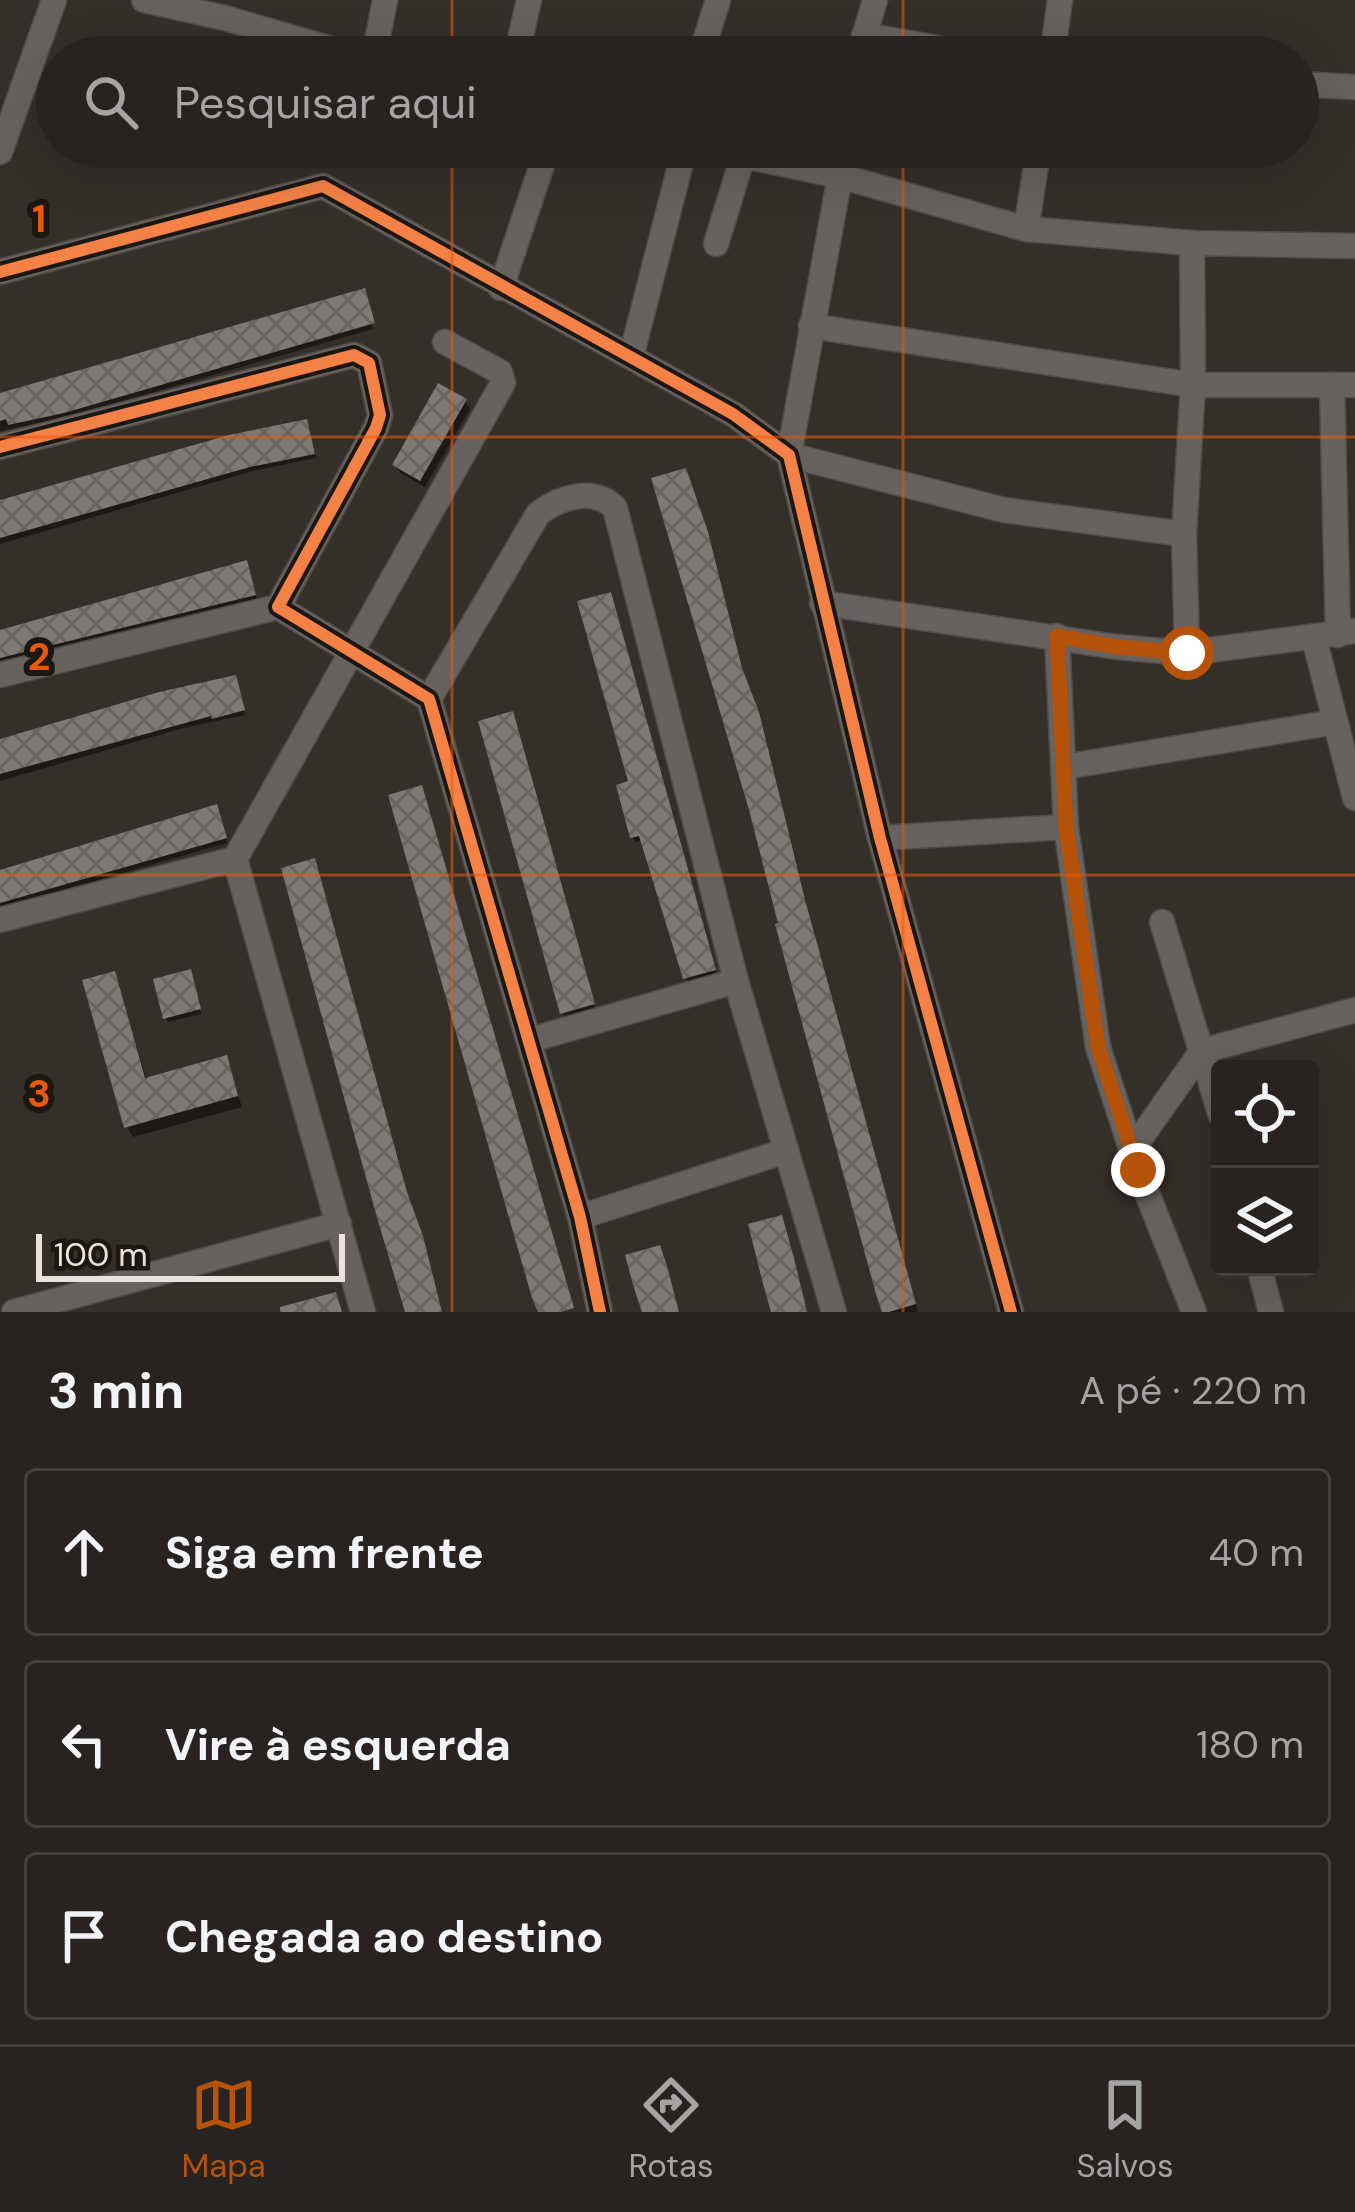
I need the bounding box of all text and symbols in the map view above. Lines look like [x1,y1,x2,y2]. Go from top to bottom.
search box [36,36,1319,168]
icon: search [78,69,144,135]
text: Pesquisar aqui [174,73,477,132]
text: 1 [32,193,46,244]
route start [1160,626,1214,680]
text: 2 [28,631,50,682]
map controls [1211,1060,1319,1276]
button: locate [1211,1060,1319,1168]
text: 3 [27,1068,51,1119]
route end [1111,1143,1165,1197]
button: layers [1211,1168,1319,1276]
scale bar [36,1228,345,1281]
text: 100 m [54,1233,148,1276]
text: 3 min [48,1357,184,1424]
text: A pé · 220 m [1079,1365,1307,1416]
icon: ahead [51,1519,117,1585]
text: Siga em frente [165,1523,484,1582]
text: 40 m [1209,1527,1304,1578]
icon: left [51,1711,117,1777]
text: Vire à esquerda [165,1715,511,1774]
text: 180 m [1196,1719,1304,1770]
icon: arrive [51,1903,117,1969]
text: Chegada ao destino [165,1907,603,1966]
tab: Mapa [181,2072,266,2187]
tab: Rotas [629,2072,714,2187]
tab: Salvos [1076,2072,1174,2187]

